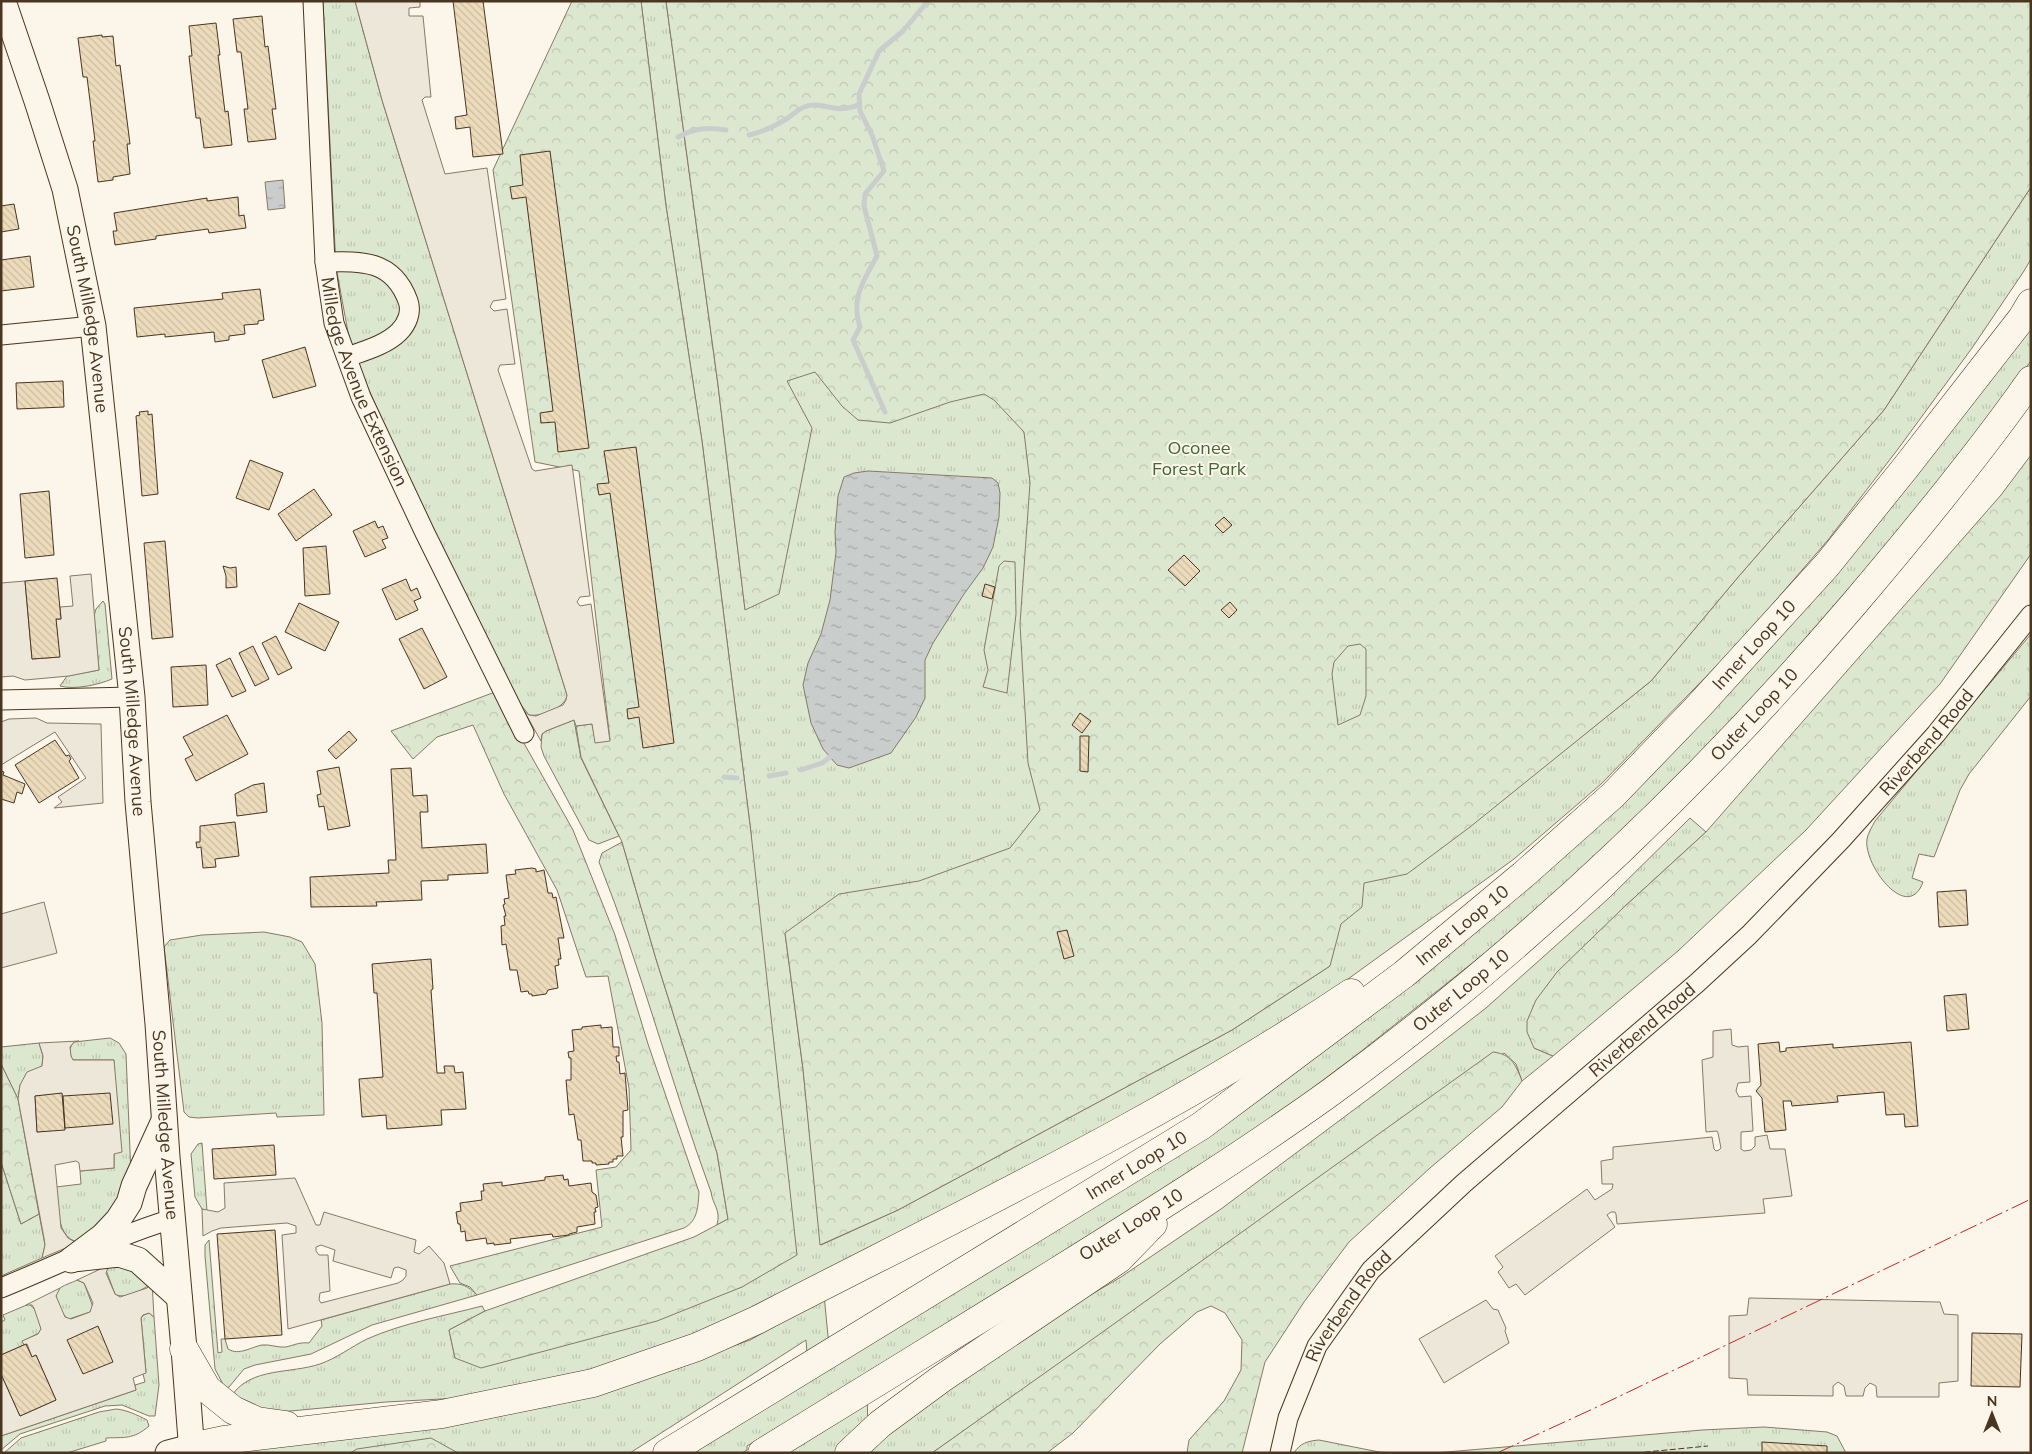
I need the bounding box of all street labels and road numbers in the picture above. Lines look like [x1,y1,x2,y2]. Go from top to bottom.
street label: South Milledge Avenue [62,223,114,414]
street label: Milledge Avenue Extension [316,275,413,490]
street label: Inner Loop 10 [1707,595,1801,695]
street label: South Milledge Avenue [114,625,151,817]
street label: Outer Loop 10 [1705,663,1803,766]
street label: Riverbend Road [1874,684,1978,800]
street label: Inner Loop 10 [1411,879,1514,970]
street label: Outer Loop 10 [1408,943,1514,1037]
street label: Riverbend Road [1584,977,1700,1082]
street label: South Milledge Avenue [147,1029,185,1221]
street label: Inner Loop 10 [1082,1125,1191,1204]
street label: Outer Loop 10 [1074,1183,1187,1266]
street label: Riverbend Road [1300,1245,1396,1365]

